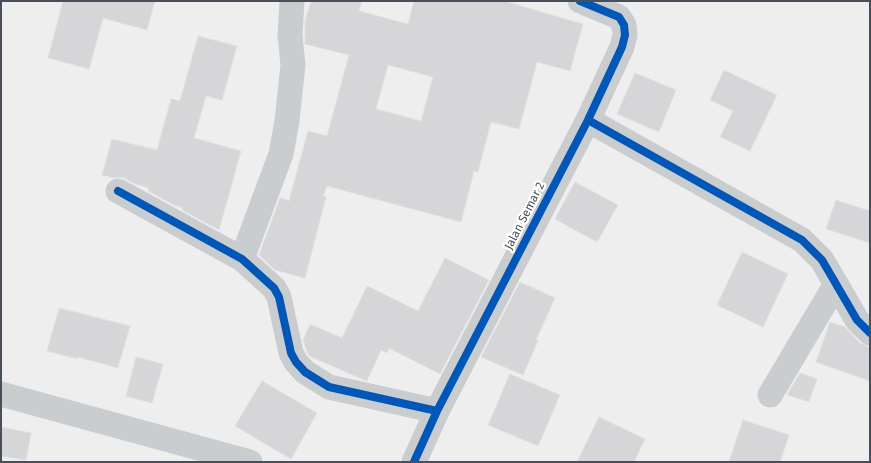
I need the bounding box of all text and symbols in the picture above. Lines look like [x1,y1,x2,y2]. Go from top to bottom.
street label: Jalan Semar 2 [502,180,548,252]

